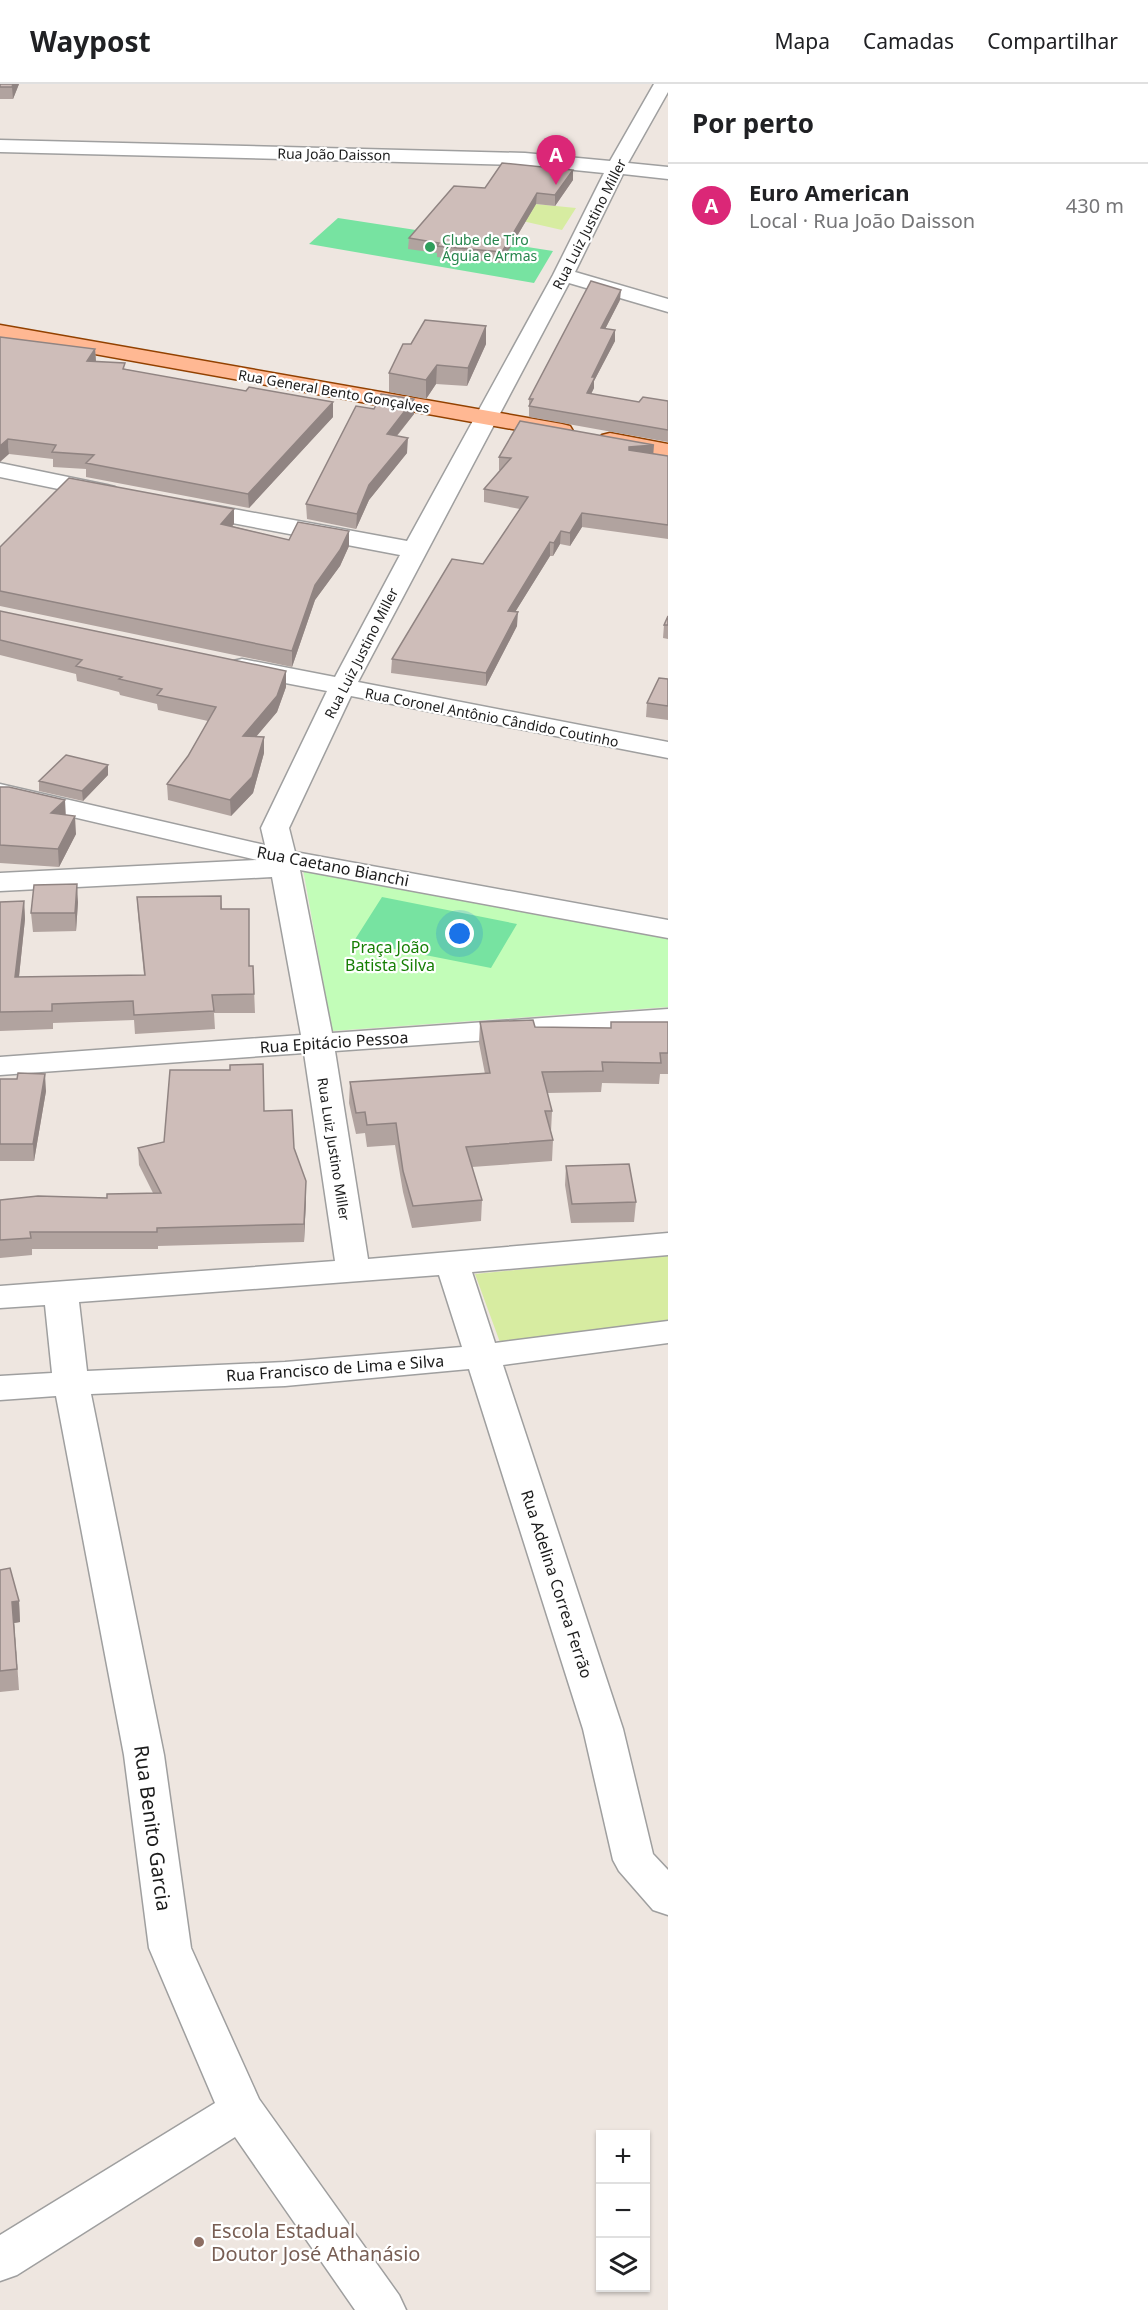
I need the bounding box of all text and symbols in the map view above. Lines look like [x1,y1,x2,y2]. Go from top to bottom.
text: Waypost [30,22,151,60]
text: Mapa [774,27,830,55]
text: Camadas [863,27,954,55]
text: Compartilhar [987,27,1118,55]
text: Por perto [692,105,814,141]
pin: A [536,135,576,185]
street label: Rua João Daisson [277,144,391,164]
street label: Rua Luiz Justino Miller [548,155,630,293]
text: Euro American [749,177,910,207]
text: A [705,192,718,219]
text: 430 m [1066,192,1124,219]
text: Local · Rua João Daisson [749,207,975,234]
place label: Clube de Tiro Águia e Armas [442,230,538,265]
marker: Clube de Tiro Águia e Armas [423,240,437,254]
street label: Rua General Bento Gonçalves [237,365,432,417]
street label: Rua Luiz Justino Miller [320,584,402,722]
street label: Rua Coronel Antônio Cândido Coutinho [363,683,621,751]
street label: Rua Caetano Bianchi [255,840,411,892]
your location [445,919,474,948]
park label: Praça João Batista Silva [345,936,435,976]
street label: Rua Epitácio Pessoa [259,1026,409,1058]
street label: Rua Luiz Justino Miller [313,1076,355,1222]
street label: Rua Francisco de Lima e Silva [225,1349,445,1387]
street label: Rua Adelina Correa Ferrão [516,1487,598,1681]
street label: Rua Benito Garcia [128,1743,178,1913]
map controls [596,2130,650,2292]
button: + [596,2130,650,2184]
button: − [596,2184,650,2238]
place label: Escola Estadual Doutor José Athanásio [211,2217,420,2267]
marker: Escola Estadual Doutor José Athanásio [192,2235,206,2249]
button: layers [596,2238,650,2292]

